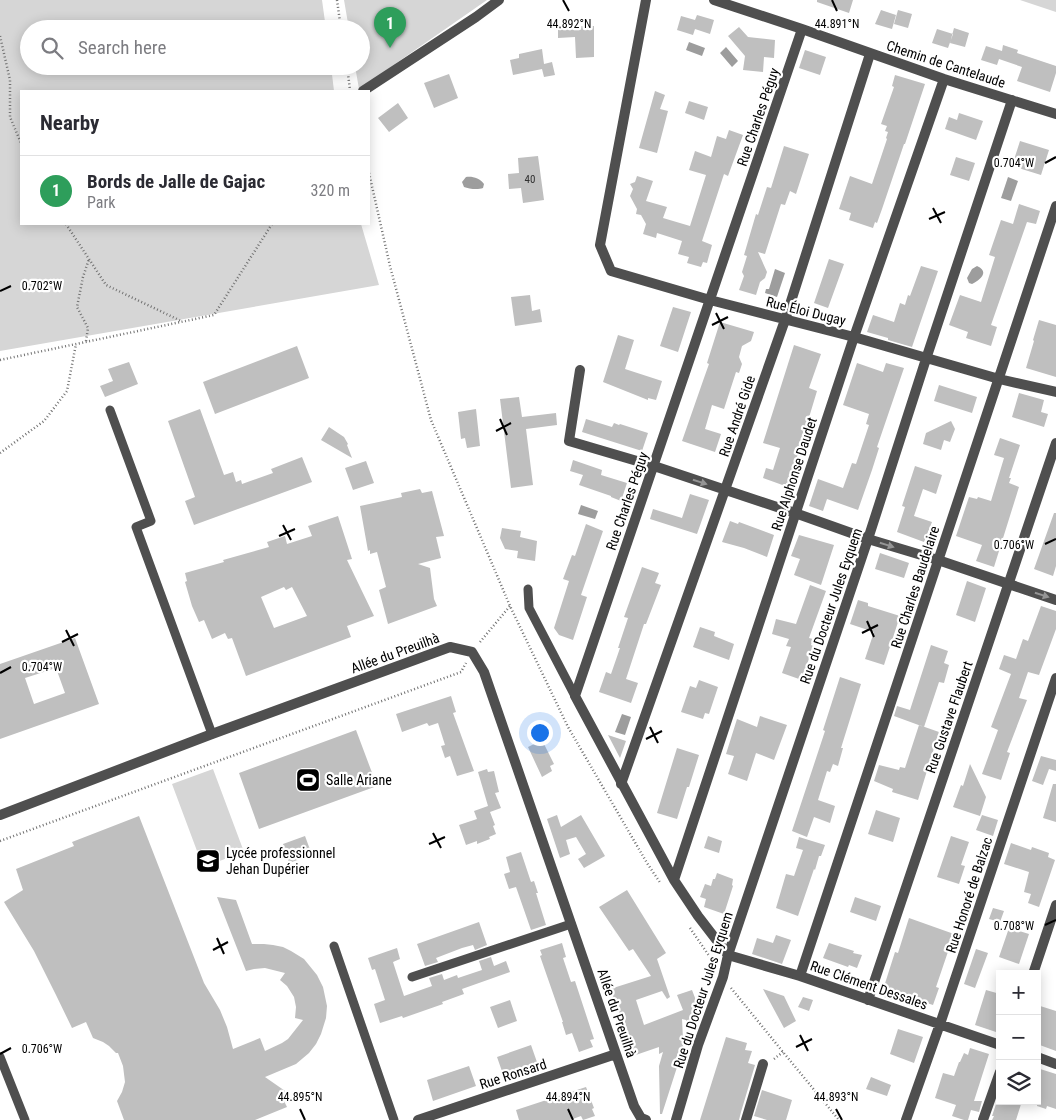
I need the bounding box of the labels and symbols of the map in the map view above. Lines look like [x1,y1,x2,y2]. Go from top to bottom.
pin: 1 [374,7,406,48]
text: 44.892°N [547,17,591,31]
text: 44.891°N [815,17,859,31]
street label: Chemin de Cantelaude [885,37,1008,91]
street label: Rue Charles Péguy [734,66,782,168]
text: 0.704°W [994,156,1034,170]
house number: 40 [525,173,535,186]
text: 0.702°W [22,279,62,293]
street label: Rue Éloi Dugay [764,292,848,329]
street label: Rue André Gide [716,373,758,459]
street label: Rue Alphonse Daudet [768,415,820,533]
street label: Rue Charles Péguy [603,450,651,552]
one-way arrow [693,478,708,486]
street label: Rue Charles Baudelaire [888,524,942,650]
street label: Rue du Docteur Jules Eyquem [797,526,865,686]
text: 0.706°W [994,538,1034,552]
one-way arrow [880,541,895,549]
one-way arrow [1035,591,1050,599]
street label: Allée du Preuilhà [349,630,441,676]
street label: Rue Gustave Flaubert [922,659,976,775]
text: 0.704°W [22,660,62,674]
your location [527,720,553,746]
sports icon: Salle Ariane [295,767,321,793]
place label: Salle Ariane [326,772,392,788]
street label: Rue Honoré de Balzac [943,835,995,955]
place label: Lycée professionnel Jehan Dupérier [226,845,336,877]
school or university icon: Lycée professionnel Jehan Dupérier [195,848,221,874]
street label: Rue du Docteur Jules Eyquem [670,910,736,1070]
text: 0.708°W [994,919,1034,933]
street label: Rue Clément Dessales [808,957,930,1013]
street label: Allée du Preuilhà [594,966,640,1060]
text: 0.706°W [22,1042,62,1056]
street label: Rue Ronsard [478,1056,548,1092]
text: 44.895°N [278,1090,322,1104]
text: 44.894°N [546,1090,590,1104]
text: 44.893°N [814,1090,858,1104]

